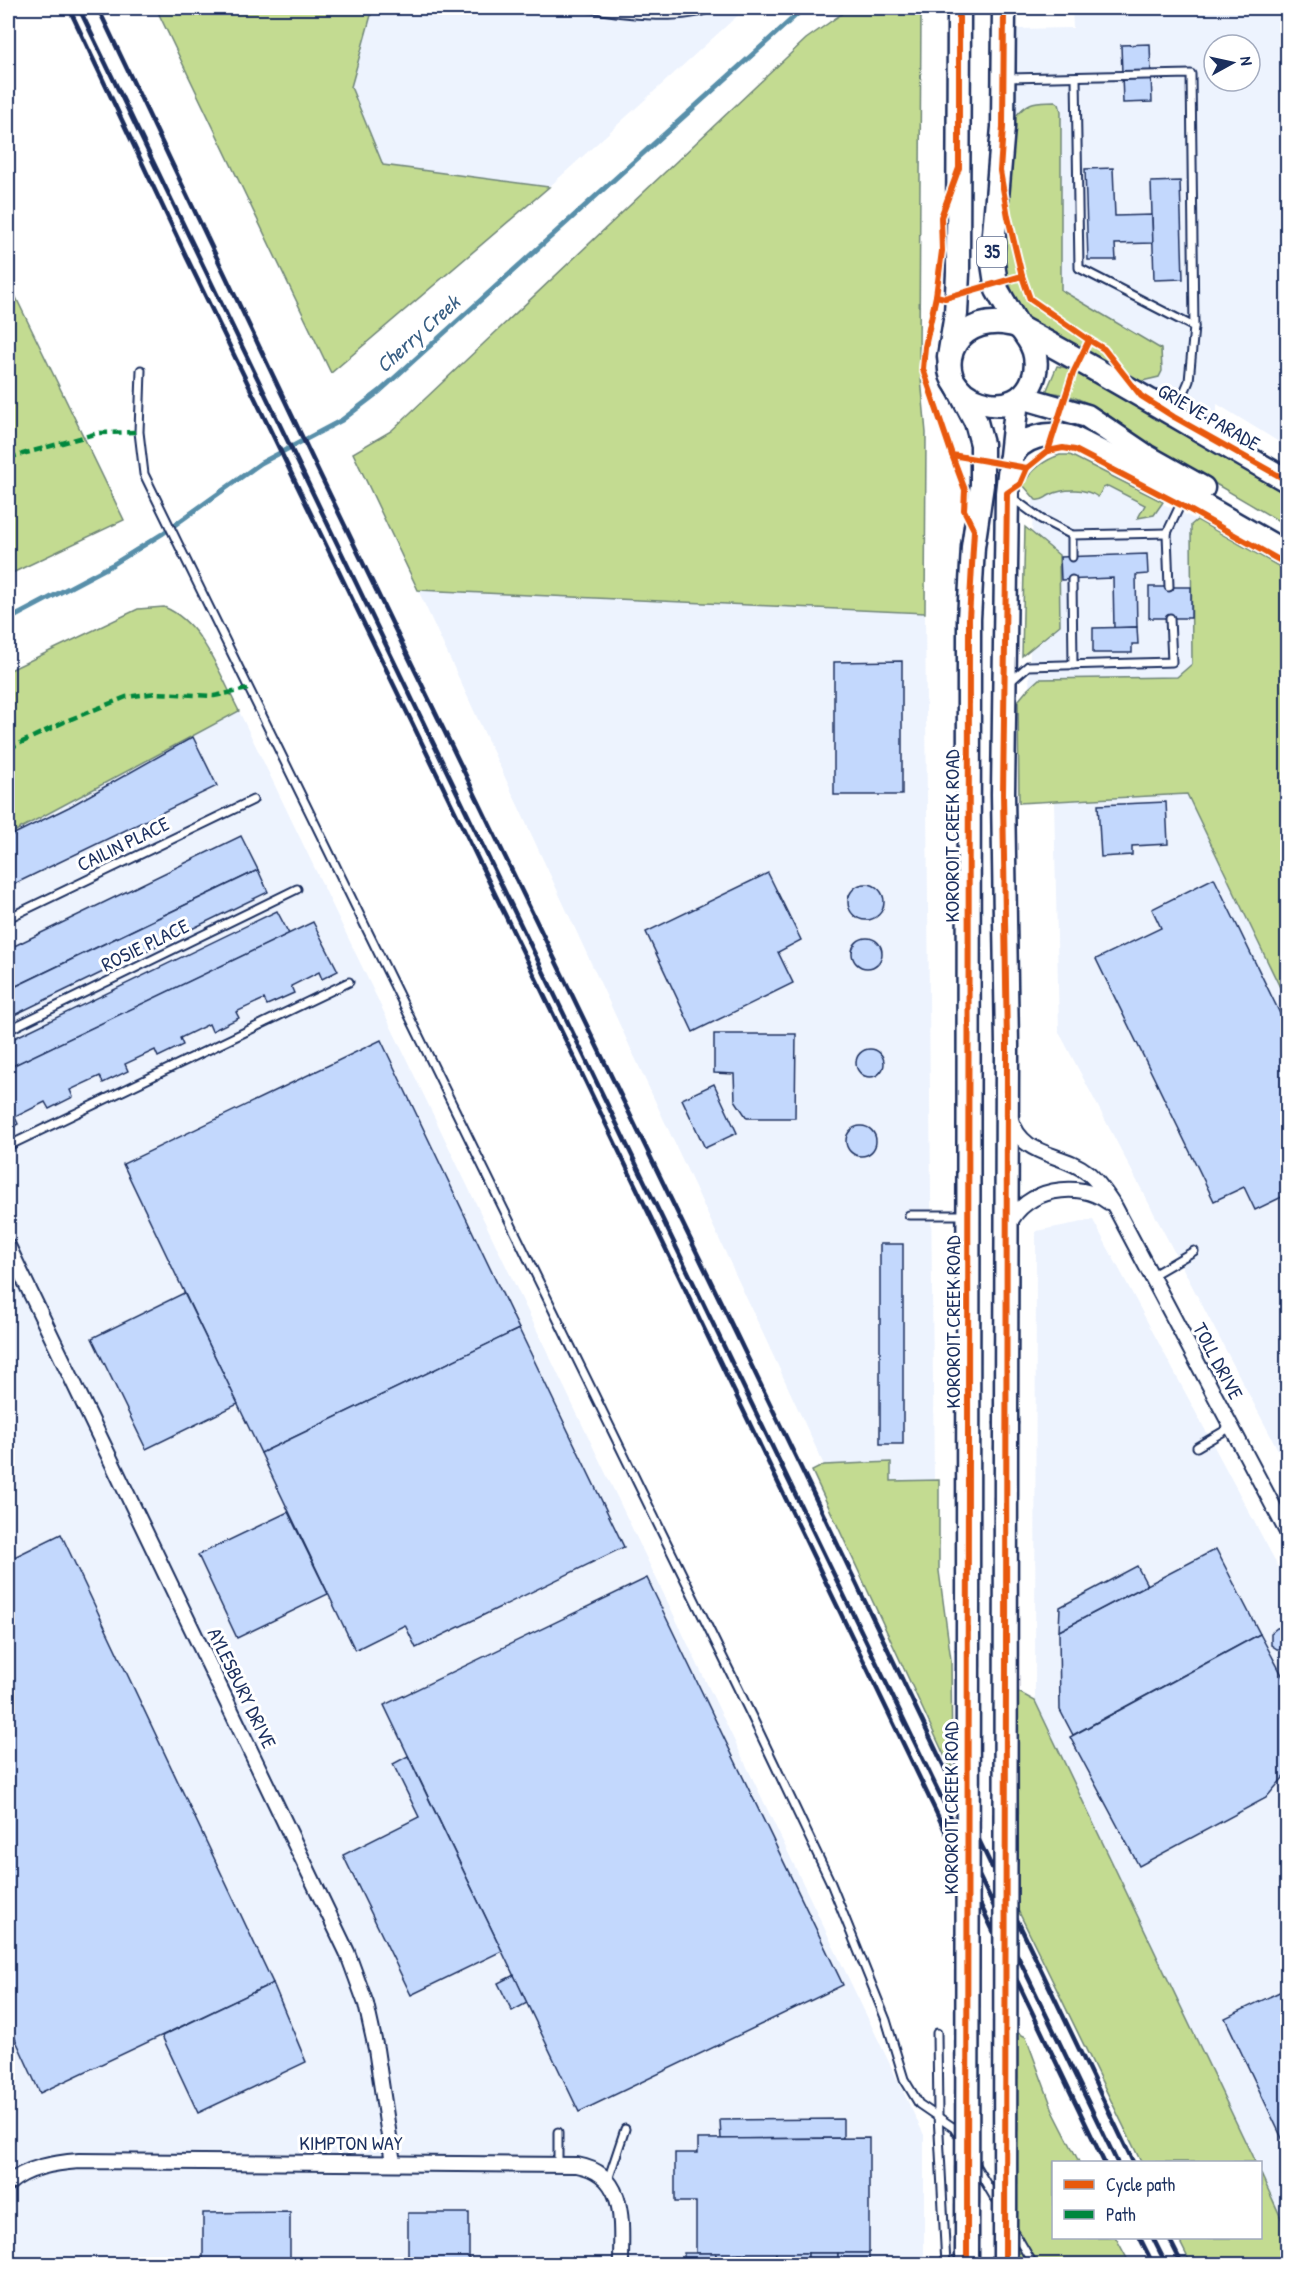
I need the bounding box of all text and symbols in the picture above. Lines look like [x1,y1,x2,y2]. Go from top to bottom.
north arrow [1202,33,1262,93]
text: N [1235,55,1258,67]
road number: 35 [977,237,1007,267]
water label: Cherry Creek [369,287,468,379]
street label: GRIEVE PARADE [1153,377,1265,457]
street label: KOROROIT CREEK ROAD [938,749,965,922]
street label: CAILIN PLACE [72,810,174,877]
street label: ROSIE PLACE [97,912,193,977]
street label: KOROROIT CREEK ROAD [939,1235,966,1408]
street label: TOLL DRIVE [1187,1318,1250,1404]
street label: AYLESBURY DRIVE [202,1623,283,1753]
street label: KOROROIT CREEK ROAD [937,1721,964,1894]
street label: KIMPTON WAY [299,2129,403,2156]
legend [1052,2161,1262,2239]
text: Cycle path [1106,2172,1176,2197]
text: Path [1106,2202,1136,2227]

